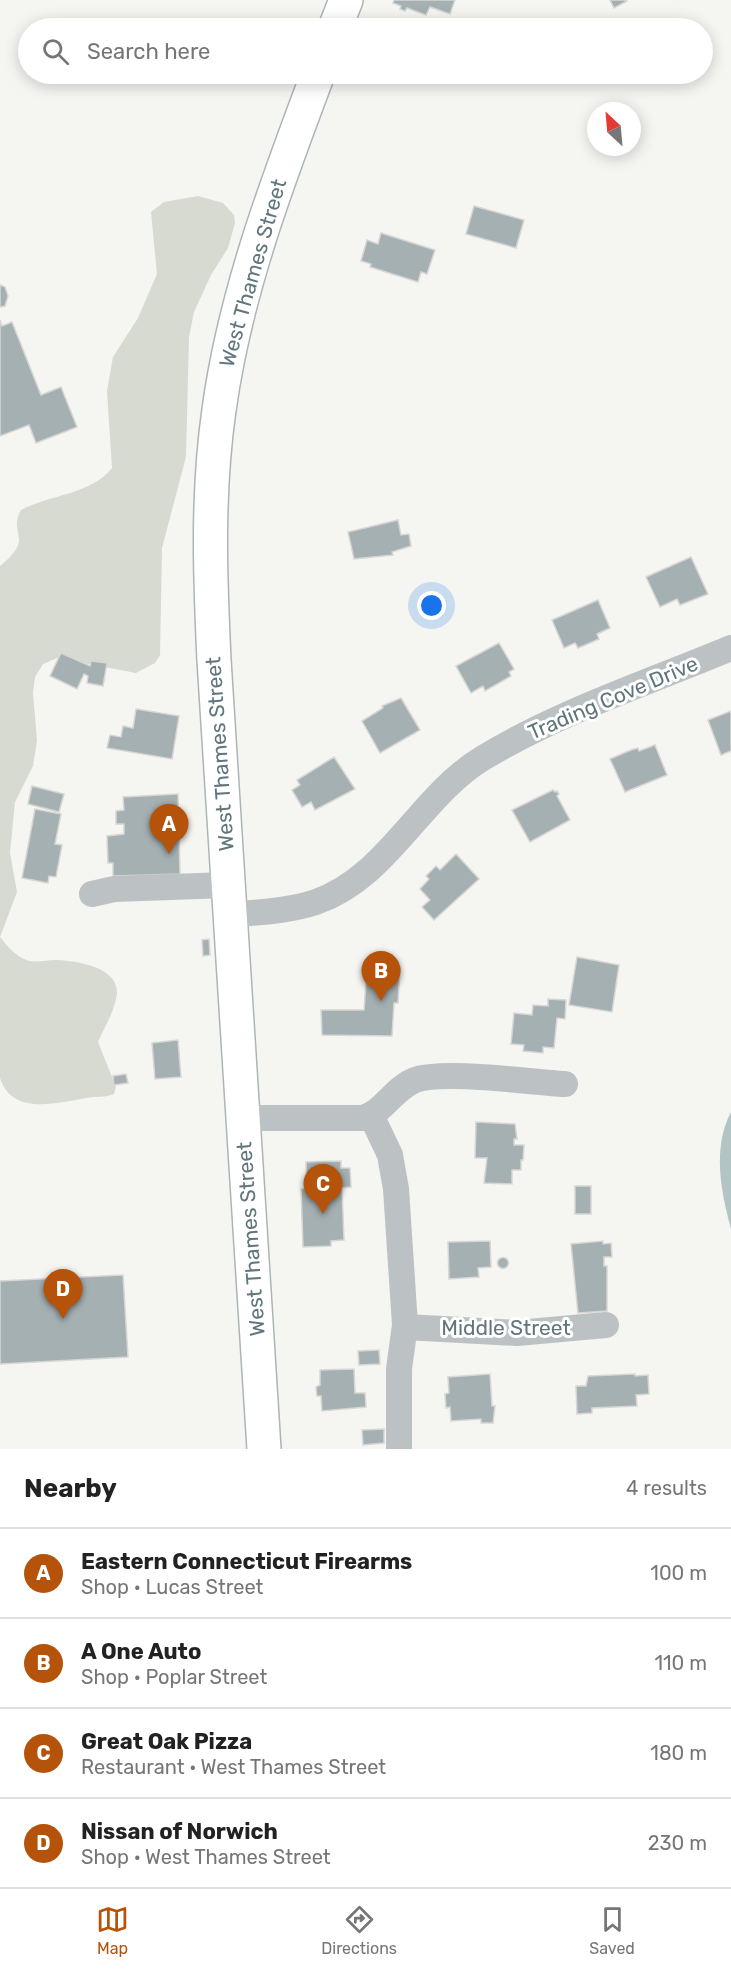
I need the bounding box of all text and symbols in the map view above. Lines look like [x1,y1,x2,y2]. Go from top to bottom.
search box [18,18,713,84]
icon: search [39,35,72,68]
text: Search here [87,38,210,65]
north arrow [587,102,641,156]
street label: West Thames Street [214,176,291,370]
your location [417,591,446,620]
street label: Trading Cove Drive [524,650,702,745]
street label: West Thames Street [200,656,239,852]
pin: A [150,804,188,854]
pin: B [362,952,400,1001]
street label: West Thames Street [231,1141,270,1337]
pin: C [304,1164,342,1214]
pin: D [44,1270,82,1319]
street label: Middle Street [441,1315,571,1340]
text: Nearby [24,1473,117,1504]
text: 4 results [626,1476,707,1500]
text: Eastern Connecticut Firearms [81,1548,412,1575]
text: A [36,1561,51,1585]
text: 100 m [650,1561,707,1585]
text: Shop · Lucas Street [81,1575,263,1599]
text: A One Auto [81,1638,201,1665]
text: B [36,1651,51,1675]
text: 110 m [655,1651,707,1675]
text: Shop · Poplar Street [81,1665,267,1689]
text: Great Oak Pizza [81,1728,252,1755]
text: C [36,1741,51,1765]
text: 180 m [650,1741,707,1765]
text: Restaurant · West Thames Street [81,1755,386,1779]
text: Nissan of Norwich [81,1818,278,1845]
text: D [36,1831,51,1855]
text: 230 m [648,1831,707,1855]
text: Shop · West Thames Street [81,1845,331,1869]
tab: Map [96,1903,129,1958]
tab: Directions [321,1903,397,1958]
tab: Saved [589,1903,635,1958]

